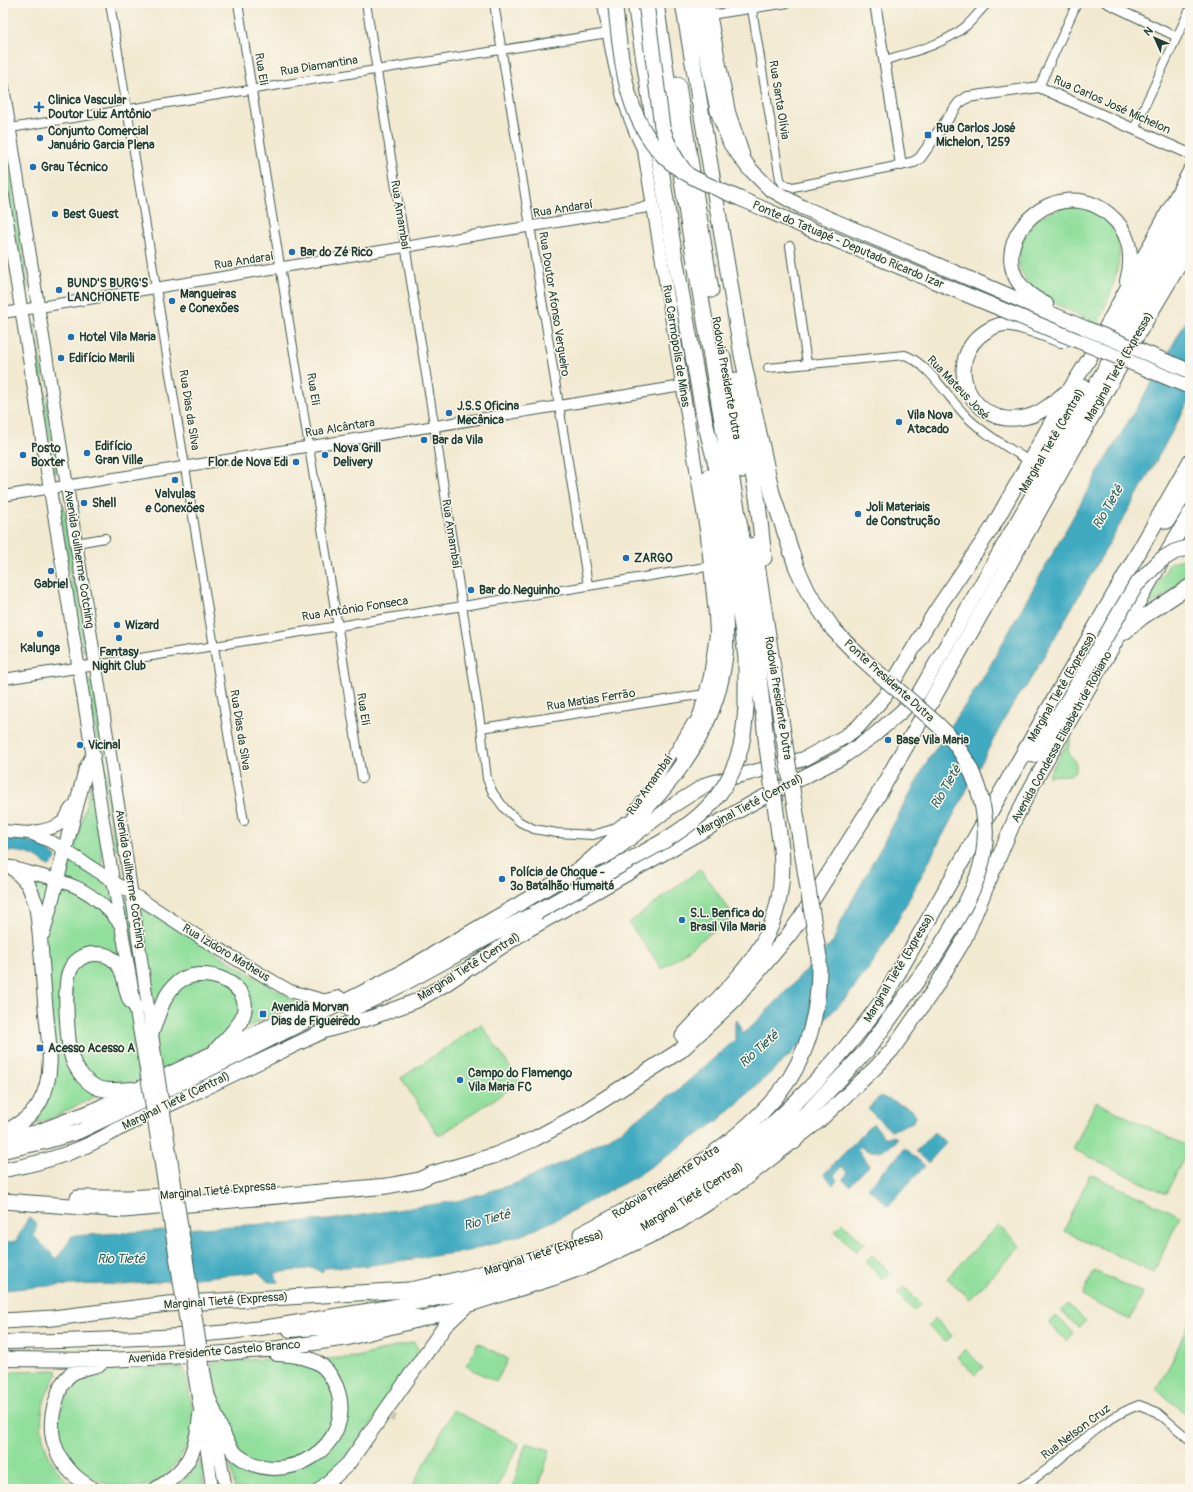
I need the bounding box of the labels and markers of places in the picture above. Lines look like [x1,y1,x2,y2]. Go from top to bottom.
place label: Clinica Vascular Doutor Luiz Antônio [48,93,152,122]
marker: Clinica Vascular Doutor Luiz Antônio [33,101,45,113]
place label: Rua Carlos José Michelon, 1259 [936,121,1016,150]
place label: Conjunto Comercial Januário Garcia Plena [48,124,155,153]
marker: Rua Carlos José Michelon, 1259 [923,130,933,140]
marker: Conjunto Comercial Januário Garcia Plena [35,133,45,143]
place label: Grau Técnico [41,160,108,175]
marker: Grau Técnico [28,162,38,172]
place label: Best Guest [63,207,120,222]
marker: Best Guest [50,209,60,219]
place label: Bar do Zé Rico [300,245,373,260]
marker: Bar do Zé Rico [287,247,297,257]
place label: BUND'S BURG'S LANCHONETE [67,276,148,305]
marker: BUND'S BURG'S LANCHONETE [54,285,64,295]
place label: Mangueiras e Conexões [179,287,239,316]
marker: Mangueiras e Conexões [167,296,177,306]
place label: Hotel Vila Maria [79,330,156,345]
marker: Hotel Vila Maria [66,332,76,342]
place label: Edifício Marili [69,351,134,366]
marker: Edifício Marili [56,353,66,363]
place label: J.S.S Oficina Mecânica [457,399,520,428]
marker: J.S.S Oficina Mecânica [444,408,454,418]
place label: Vila Nova Atacado [907,408,953,437]
marker: Vila Nova Atacado [894,417,904,427]
place label: Bar da Vila [432,433,484,448]
marker: Bar da Vila [419,435,429,445]
place label: Edifício Gran Ville [95,439,144,468]
place label: Posto Boxter [31,441,66,470]
place label: Nova Grill Delivery [333,441,381,470]
marker: Edifício Gran Ville [82,448,92,458]
marker: Posto Boxter [18,450,28,460]
marker: Nova Grill Delivery [320,450,330,460]
place label: Flor de Nova Edi [208,455,288,470]
marker: Flor de Nova Edi [291,457,301,467]
marker: Valvulas e Conexões [170,475,180,485]
place label: Valvulas e Conexões [145,487,205,516]
place label: Shell [92,496,116,511]
marker: Shell [79,498,89,508]
place label: Joli Materiais de Construção [866,500,941,529]
marker: Joli Materiais de Construção [853,509,863,519]
place label: ZARGO [634,551,673,566]
marker: ZARGO [621,553,631,563]
marker: Gabriel [46,566,56,576]
place label: Gabriel [34,577,68,592]
place label: Bar do Neguinho [479,583,560,598]
marker: Bar do Neguinho [466,585,476,595]
place label: Wizard [125,618,159,633]
marker: Wizard [112,620,122,630]
marker: Kalunga [35,629,45,639]
marker: Fantasy Nighit Club [114,633,124,643]
place label: Kalunga [20,641,60,656]
place label: Fantasy Nighit Club [92,645,146,674]
place label: Base Vila Maria [896,733,969,748]
marker: Base Vila Maria [883,735,893,745]
place label: Vicinal [88,738,121,753]
marker: Vicinal [75,740,85,750]
place label: Polícia de Choque - 3º Batalhão Humaitá [510,865,614,894]
marker: Polícia de Choque - 3º Batalhão Humaitá [497,874,507,884]
place label: S.L. Benfica do Brasil Vila Maria [690,906,767,935]
marker: S.L. Benfica do Brasil Vila Maria [677,915,687,925]
place label: Avenida Morvan Dias de Figueiredo [271,1000,361,1029]
marker: Avenida Morvan Dias de Figueiredo [258,1009,268,1019]
place label: Acesso Acesso A [48,1041,135,1056]
marker: Acesso Acesso A [35,1043,45,1053]
place label: Campo do Flamengo Vila Maria FC [468,1066,573,1095]
marker: Campo do Flamengo Vila Maria FC [455,1075,465,1085]

